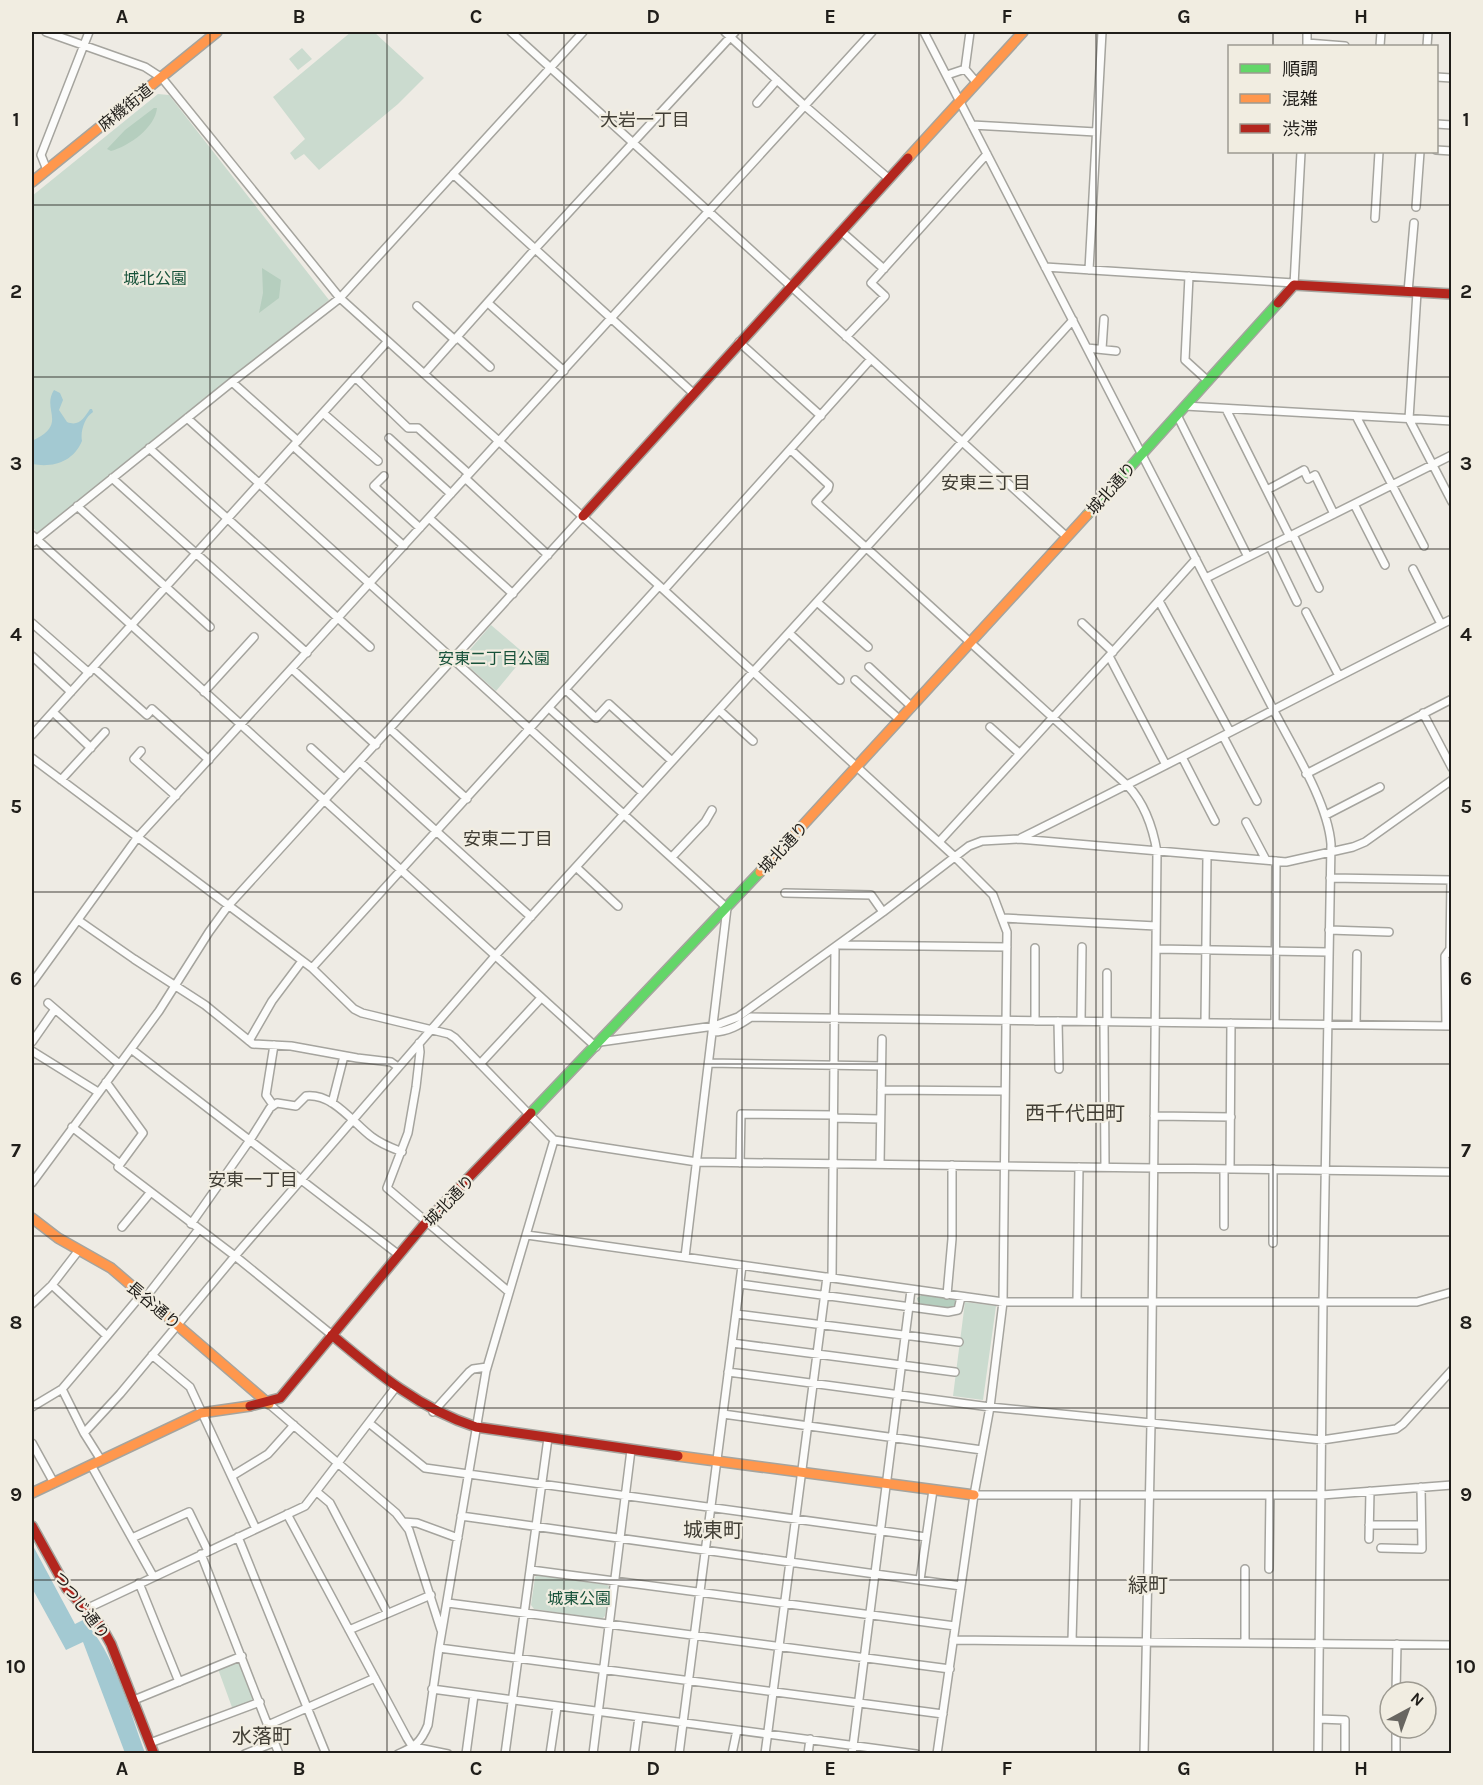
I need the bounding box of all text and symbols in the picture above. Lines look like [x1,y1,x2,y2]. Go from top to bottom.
text: A [116,5,129,28]
text: B [293,5,305,28]
text: C [470,5,482,28]
text: D [646,5,660,28]
text: E [824,5,836,28]
text: F [1002,5,1013,28]
text: G [1177,5,1191,28]
text: H [1354,5,1368,28]
legend [1228,45,1438,153]
text: 順調 [1282,58,1318,80]
street label: 麻機街道 [94,80,156,135]
text: 混雑 [1282,88,1318,110]
text: 1 [12,108,20,131]
text: 1 [1462,108,1470,131]
district label: 大岩一丁目 [600,109,690,131]
text: 渋滞 [1282,118,1318,140]
park label: 城北公園 [123,269,187,288]
text: 2 [10,280,22,303]
text: 2 [1460,280,1472,303]
text: 3 [10,452,22,475]
text: 3 [1460,452,1472,475]
street label: 城北通り [1083,458,1140,518]
district label: 安東三丁目 [941,472,1031,494]
text: 4 [10,623,22,646]
text: 4 [1460,623,1472,646]
park label: 安東二丁目公園 [438,649,550,668]
text: 5 [10,795,22,818]
text: 5 [1460,795,1472,818]
street label: 城北通り [755,817,812,877]
district label: 安東二丁目 [463,828,553,850]
text: 6 [10,967,22,990]
text: 6 [1460,967,1472,990]
district label: 西千代田町 [1025,1102,1125,1125]
text: 7 [11,1139,21,1162]
text: 7 [1461,1139,1471,1162]
district label: 安東一丁目 [208,1169,298,1191]
street label: 城北通り [420,1171,478,1230]
street label: 長谷通り [123,1278,184,1333]
text: 8 [10,1311,22,1334]
text: 8 [1460,1311,1472,1334]
text: 9 [10,1483,22,1506]
text: 9 [1460,1483,1472,1506]
district label: 城東町 [683,1519,743,1542]
street label: つつじ通り [50,1568,113,1643]
district label: 緑町 [1128,1574,1168,1597]
park label: 城東公園 [547,1589,611,1608]
text: 10 [6,1655,26,1678]
text: 10 [1456,1655,1476,1678]
north arrow [1378,1680,1438,1740]
text: N [1407,1688,1428,1710]
district label: 水落町 [232,1725,292,1748]
text: A [116,1757,129,1780]
text: B [293,1757,305,1780]
text: C [470,1757,482,1780]
text: D [646,1757,660,1780]
text: E [824,1757,836,1780]
text: F [1002,1757,1013,1780]
text: G [1177,1757,1191,1780]
text: H [1354,1757,1368,1780]

